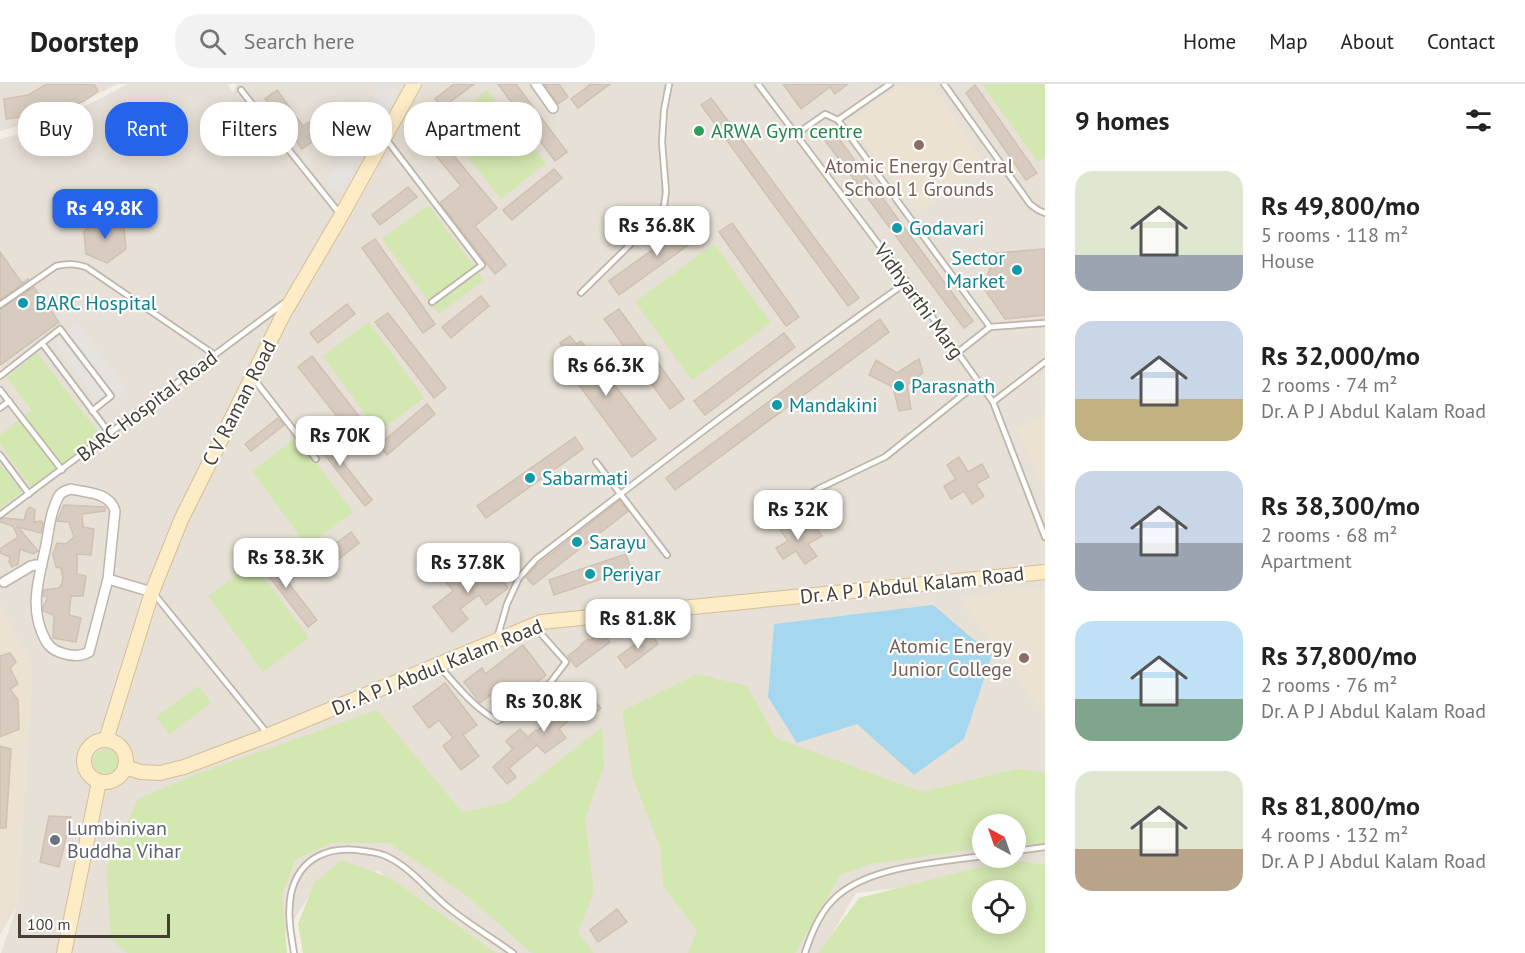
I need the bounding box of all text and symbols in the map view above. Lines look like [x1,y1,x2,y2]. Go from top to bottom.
search box [175,14,595,68]
text: Doorstep [30,23,139,60]
icon: search [196,25,229,58]
text: Search here [244,27,355,55]
text: Home [1183,28,1236,55]
text: Map [1269,28,1308,55]
text: About [1341,28,1394,55]
text: Contact [1427,28,1495,55]
chip: Buy [18,102,93,156]
chip: Rent [105,102,188,156]
chip: Filters [200,102,298,156]
chip: New [310,102,392,156]
chip: Apartment [404,102,542,156]
text: 9 homes [1075,104,1170,137]
icon: filters [1462,104,1495,137]
place label: ARWA Gym centre [711,118,863,144]
marker: ARWA Gym centre [692,124,706,138]
marker: Atomic Energy Central School 1 Grounds [912,138,926,152]
place label: Atomic Energy Central School 1 Grounds [825,153,1013,202]
pin: Rs 49.8K [43,189,167,240]
text: Rs 49,800/mo [1261,189,1420,222]
text: Rs 49.8K [67,195,143,221]
icon: home [1123,195,1195,267]
pin: Rs 36.8K [595,206,719,257]
text: Rs 36.8K [619,212,695,238]
place label: Godavari [909,215,984,241]
marker: Godavari [890,221,904,235]
text: 5 rooms · 118 m² [1261,222,1408,248]
street label: Vidhyarthi Marg [868,237,970,364]
place label: Sector Market [946,245,1005,294]
text: House [1261,248,1315,274]
marker: Sector Market [1010,263,1024,277]
place label: BARC Hospital [35,290,157,316]
marker: BARC Hospital [16,296,30,310]
street label: C V Raman Road [196,336,282,470]
text: Rs 32,000/mo [1261,339,1420,372]
street label: BARC Hospital Road [72,345,222,467]
icon: home [1123,345,1195,417]
pin: Rs 66.3K [544,346,668,397]
text: Rs 66.3K [568,352,644,378]
text: 2 rooms · 74 m² [1261,372,1397,398]
place label: Parasnath [911,373,995,399]
marker: Parasnath [892,379,906,393]
place label: Mandakini [789,392,878,418]
marker: Mandakini [770,398,784,412]
text: Dr. A P J Abdul Kalam Road [1261,398,1486,424]
pin: Rs 70K [291,416,389,467]
text: Rs 70K [310,422,370,448]
place label: Sabarmati [542,465,628,491]
marker: Sabarmati [523,471,537,485]
text: Rs 38,300/mo [1261,489,1420,522]
pin: Rs 32K [749,490,847,541]
icon: home [1123,495,1195,567]
text: Rs 32K [768,496,828,522]
text: 2 rooms · 68 m² [1261,522,1397,548]
place label: Sarayu [589,529,646,555]
marker: Sarayu [570,535,584,549]
pin: Rs 38.3K [224,538,348,589]
pin: Rs 37.8K [406,543,530,594]
text: Rs 38.3K [248,544,324,570]
text: Apartment [1261,548,1352,574]
text: Rs 37.8K [431,549,505,575]
street label: Dr. A P J Abdul Kalam Road [799,560,1025,610]
place label: Periyar [602,561,661,587]
marker: Periyar [583,567,597,581]
pin: Rs 81.8K [576,599,700,650]
text: Rs 81.8K [600,605,676,631]
street label: Dr. A P J Abdul Kalam Road [328,613,546,721]
place label: Atomic Energy Junior College [889,633,1013,682]
text: Rs 37,800/mo [1261,639,1417,672]
icon: home [1123,645,1195,717]
marker: Atomic Energy Junior College [1017,651,1031,665]
text: 2 rooms · 76 m² [1261,672,1397,698]
pin: Rs 30.8K [482,682,606,733]
text: Rs 30.8K [506,688,582,714]
text: Dr. A P J Abdul Kalam Road [1261,698,1486,724]
text: Rs 81,800/mo [1261,789,1420,822]
icon: home [1123,795,1195,867]
north arrow [972,814,1026,868]
map controls [972,814,1026,934]
place label: Lumbinivan Buddha Vihar [67,815,181,864]
text: 4 rooms · 132 m² [1261,822,1408,848]
marker: Lumbinivan Buddha Vihar [48,833,62,847]
text: Dr. A P J Abdul Kalam Road [1261,848,1486,874]
button: locate [972,880,1026,934]
scale bar [18,911,170,938]
text: 100 m [27,914,70,934]

